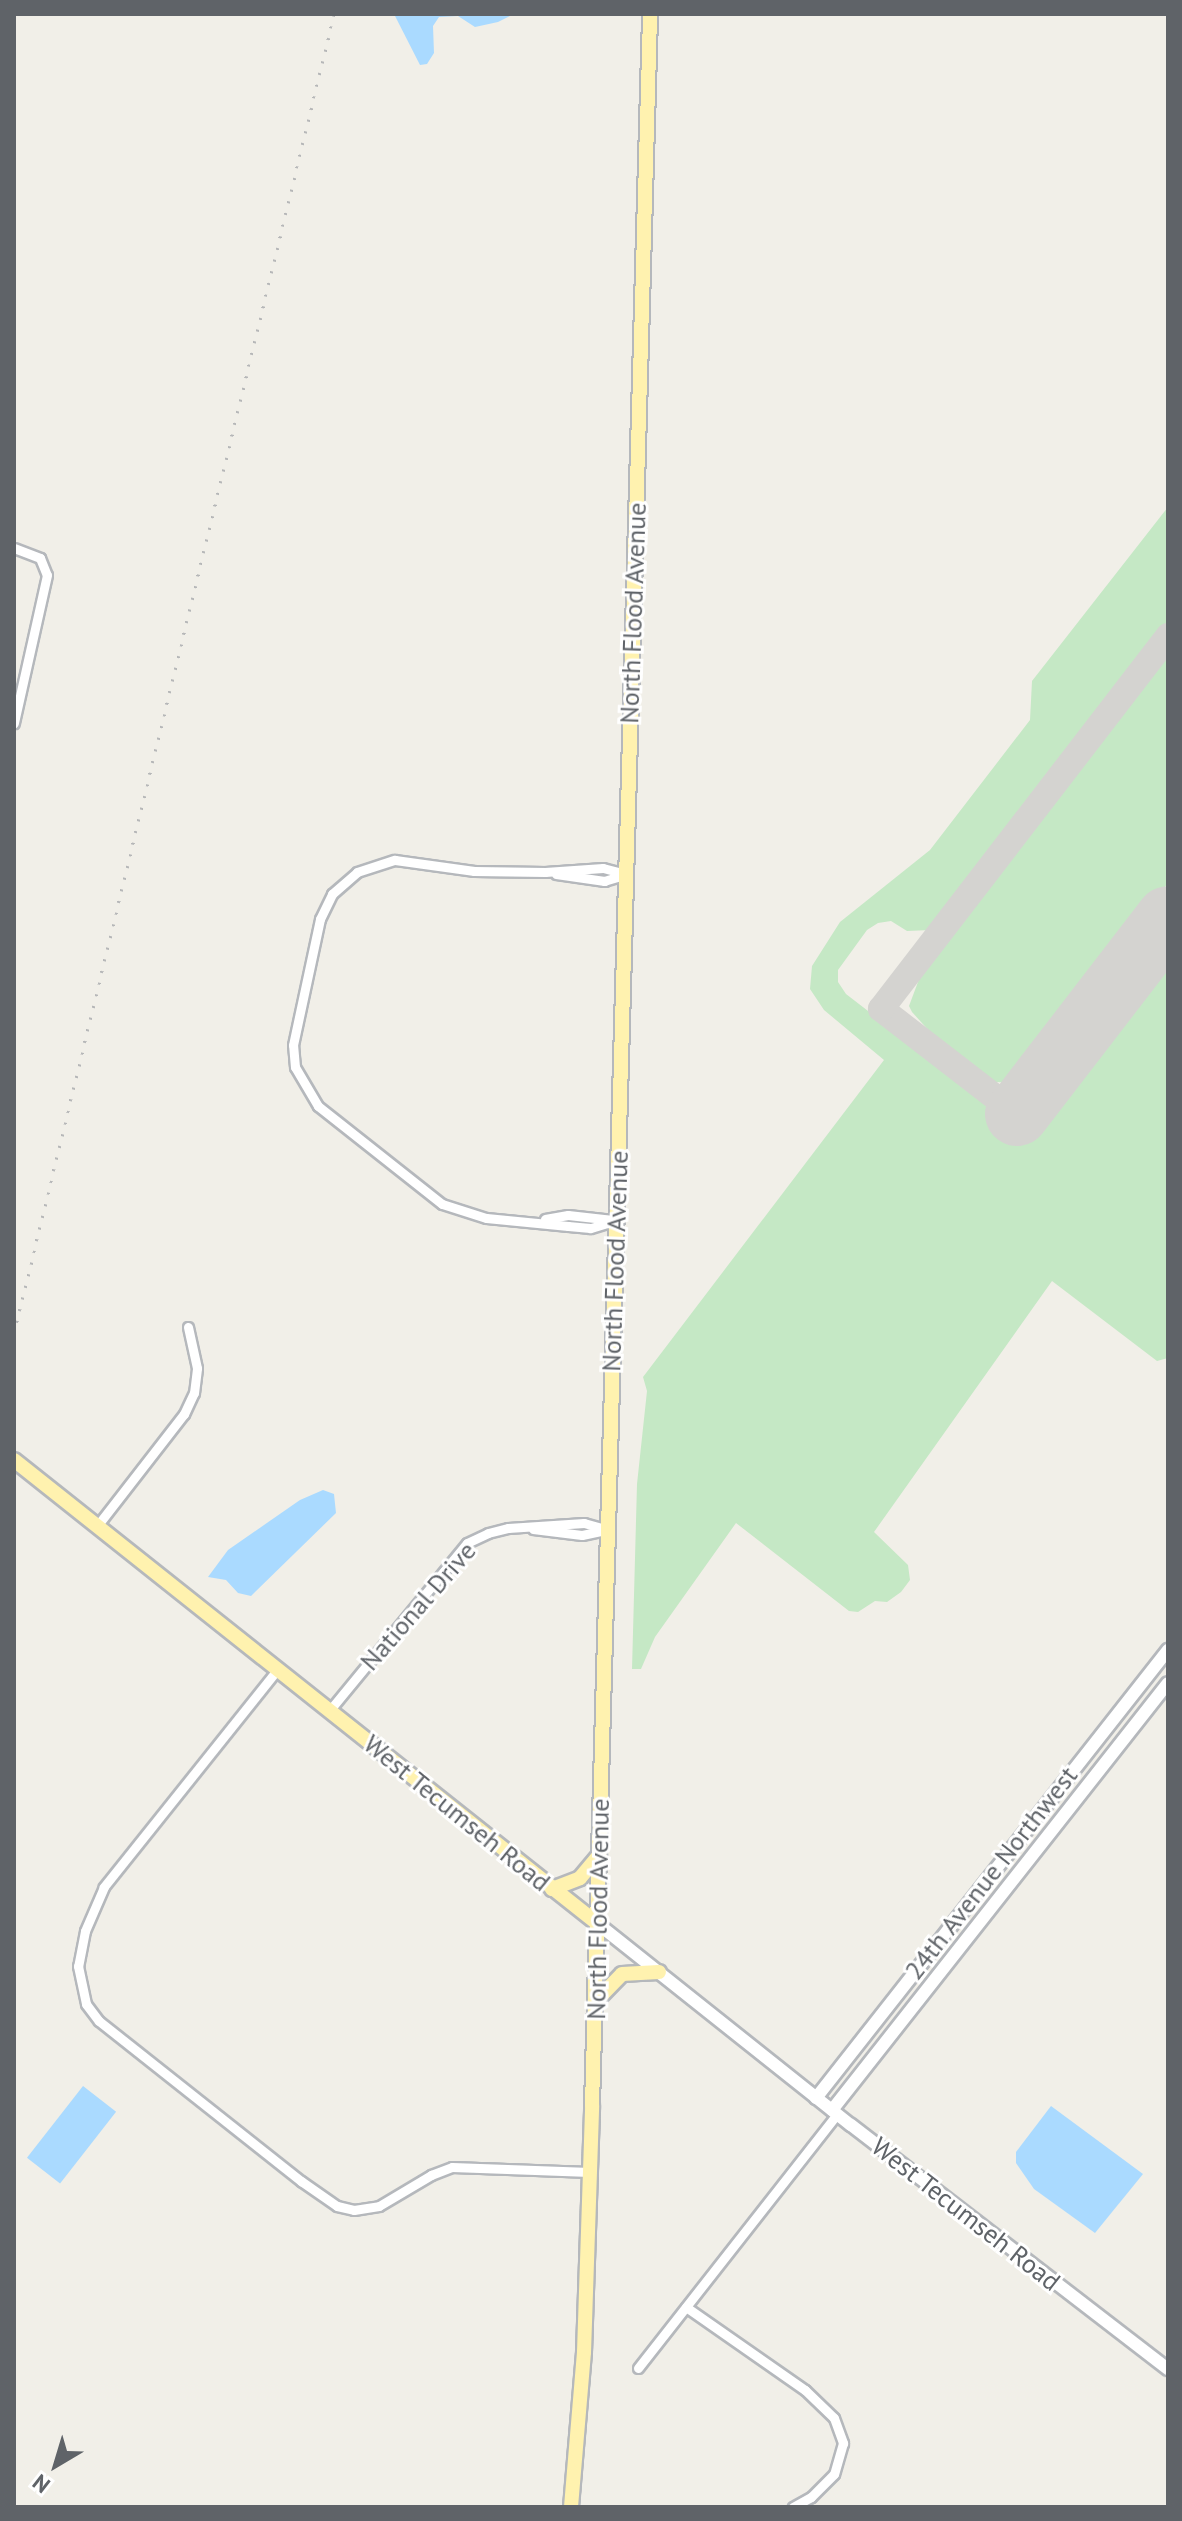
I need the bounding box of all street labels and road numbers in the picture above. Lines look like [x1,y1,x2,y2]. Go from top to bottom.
street label: North Flood Avenue [614,501,652,725]
street label: North Flood Avenue [596,1149,634,1373]
street label: National Drive [354,1535,482,1677]
street label: West Tecumseh Road [357,1728,557,1898]
street label: 24th Avenue Northwest [898,1760,1084,1986]
street label: North Flood Avenue [580,1798,616,2020]
street label: West Tecumseh Road [865,2130,1067,2298]

